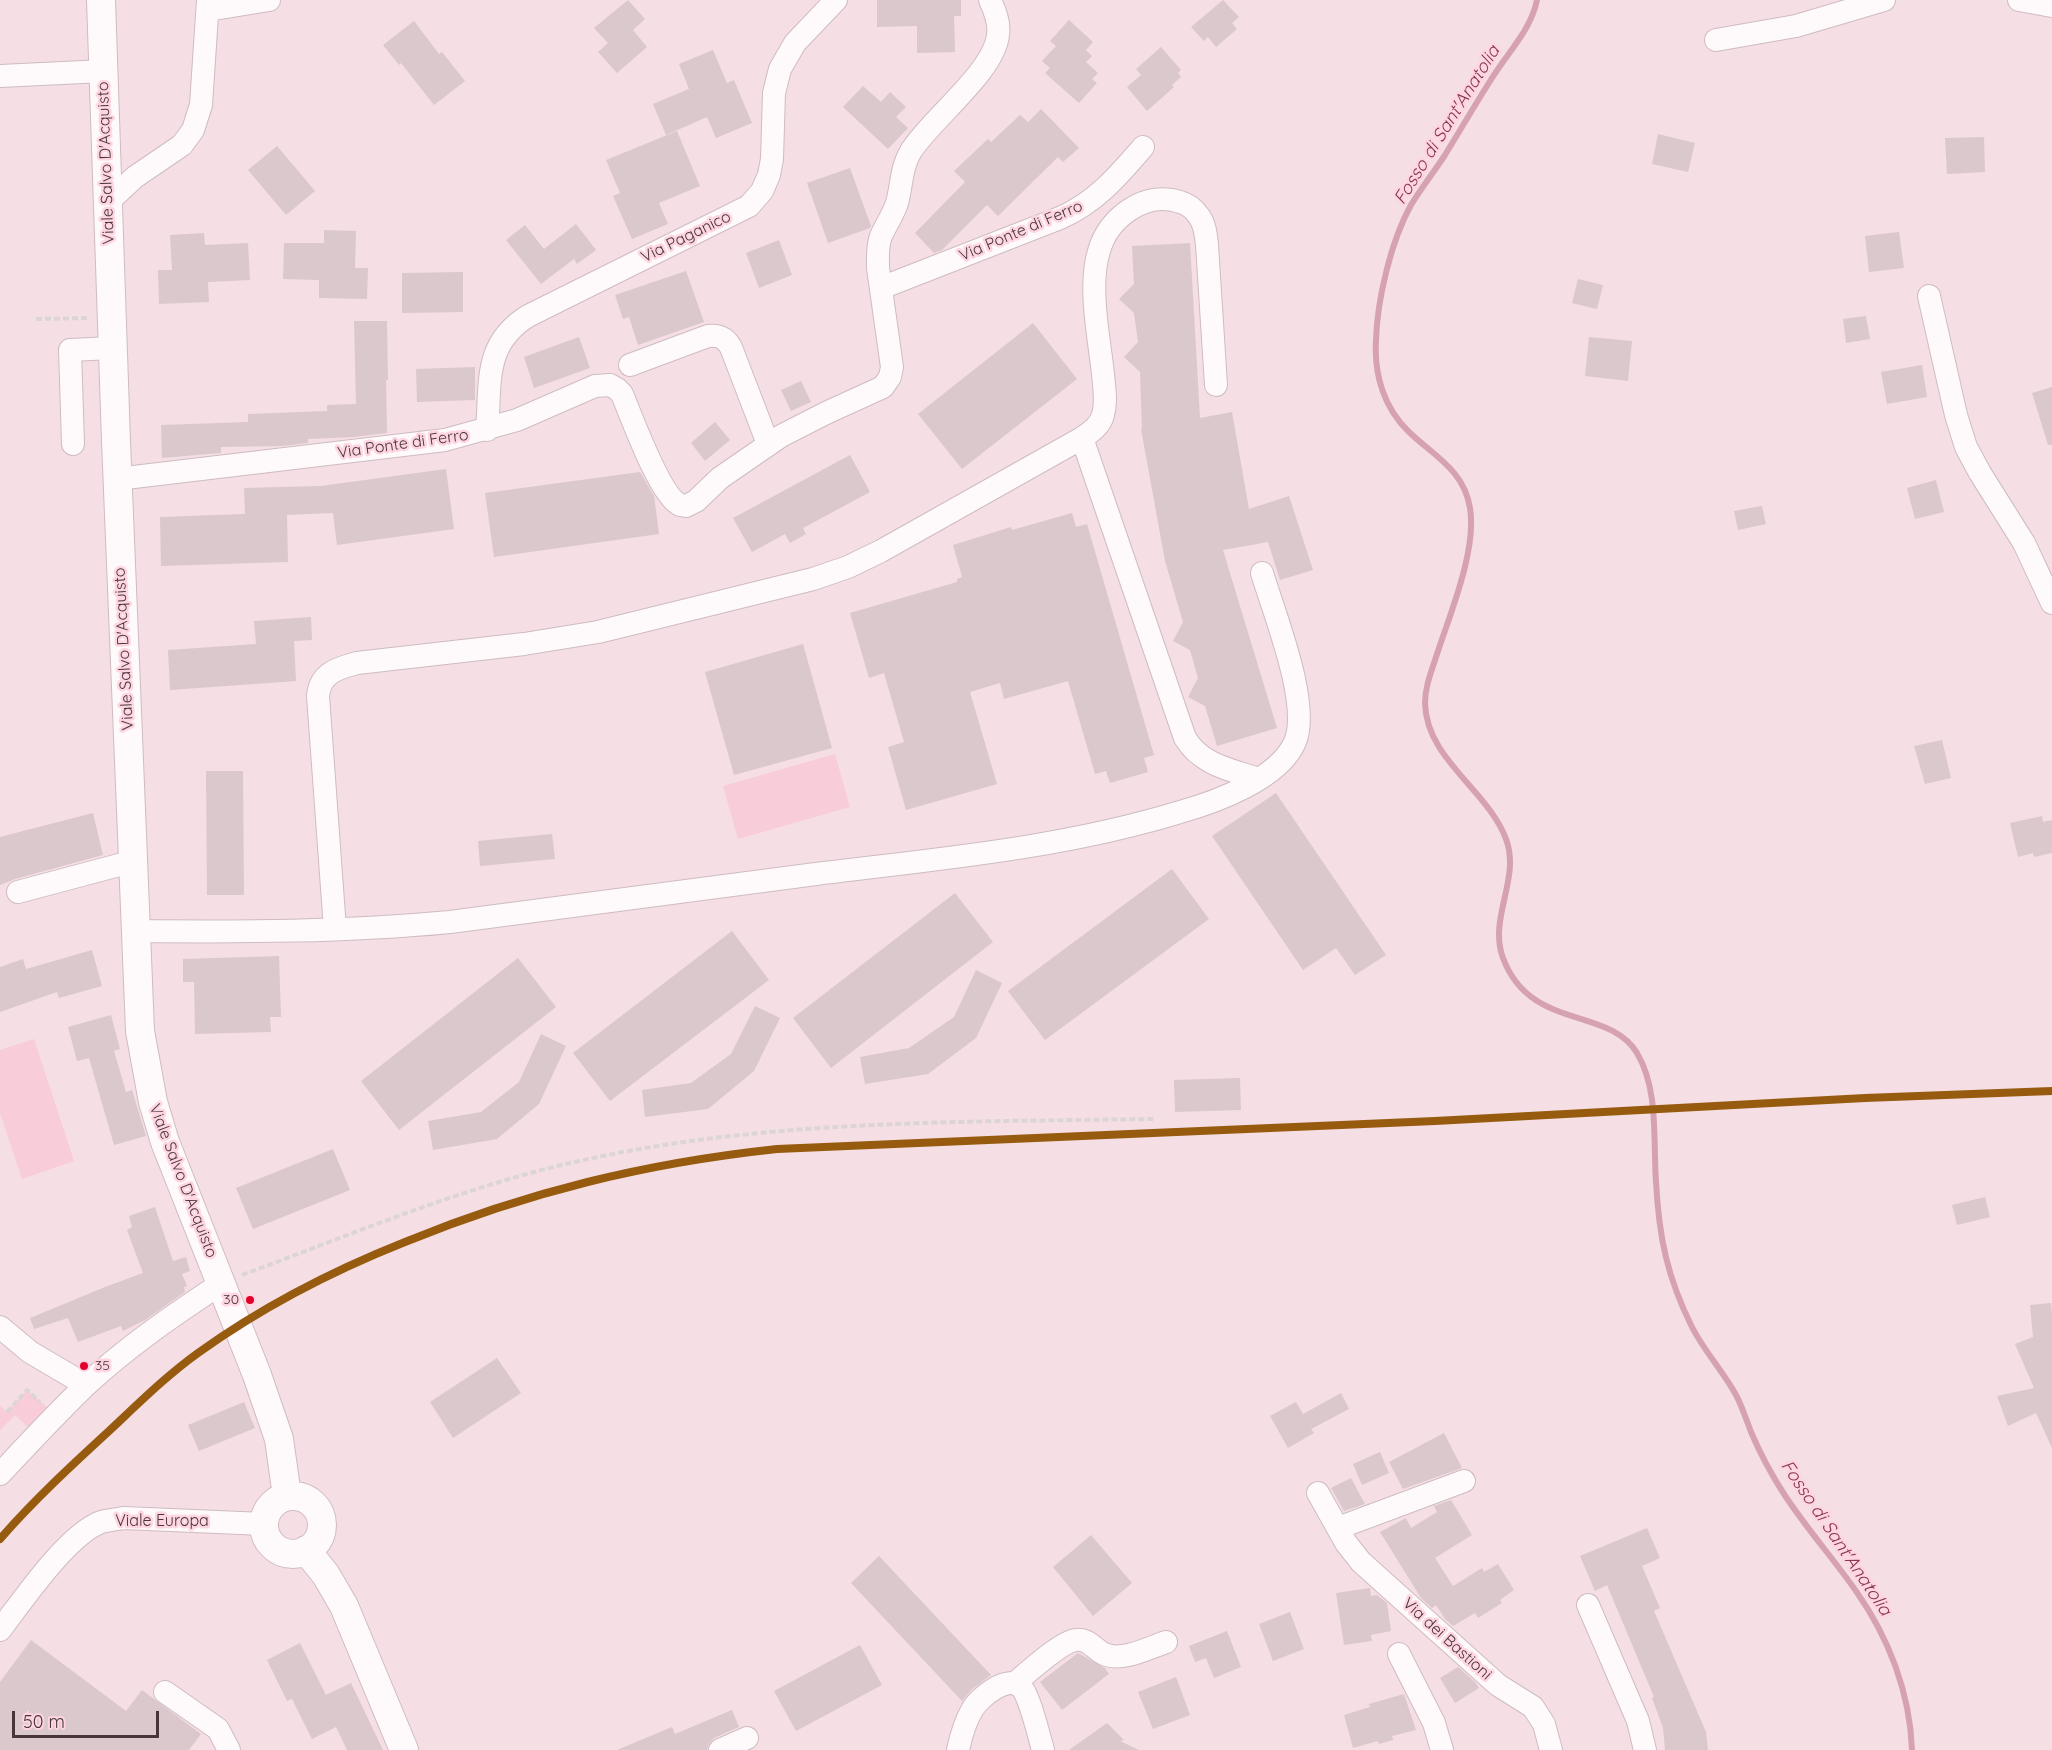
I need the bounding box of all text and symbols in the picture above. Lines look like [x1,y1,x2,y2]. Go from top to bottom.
water label: Fosso di Sant'Anatolia [1389,42,1505,208]
street label: Viale Salvo D'Acquisto [94,81,118,245]
street label: Via Ponte di Ferro [956,196,1086,266]
street label: Via Paganico [638,207,734,267]
street label: Via Ponte di Ferro [336,425,470,463]
street label: Viale Salvo D'Acquisto [110,567,138,731]
street label: Viale Salvo D'Acquisto [145,1101,221,1261]
place label: 30 [223,1292,239,1308]
marker: 30 [244,1294,256,1306]
place label: 35 [95,1358,110,1374]
marker: 35 [78,1360,90,1372]
water label: Fosso di Sant'Anatolia [1776,1456,1896,1620]
street label: Viale Europa [115,1511,209,1531]
street label: Via dei Bastioni [1398,1594,1496,1684]
scale bar [15,1699,162,1737]
text: 50 m [23,1710,65,1733]

